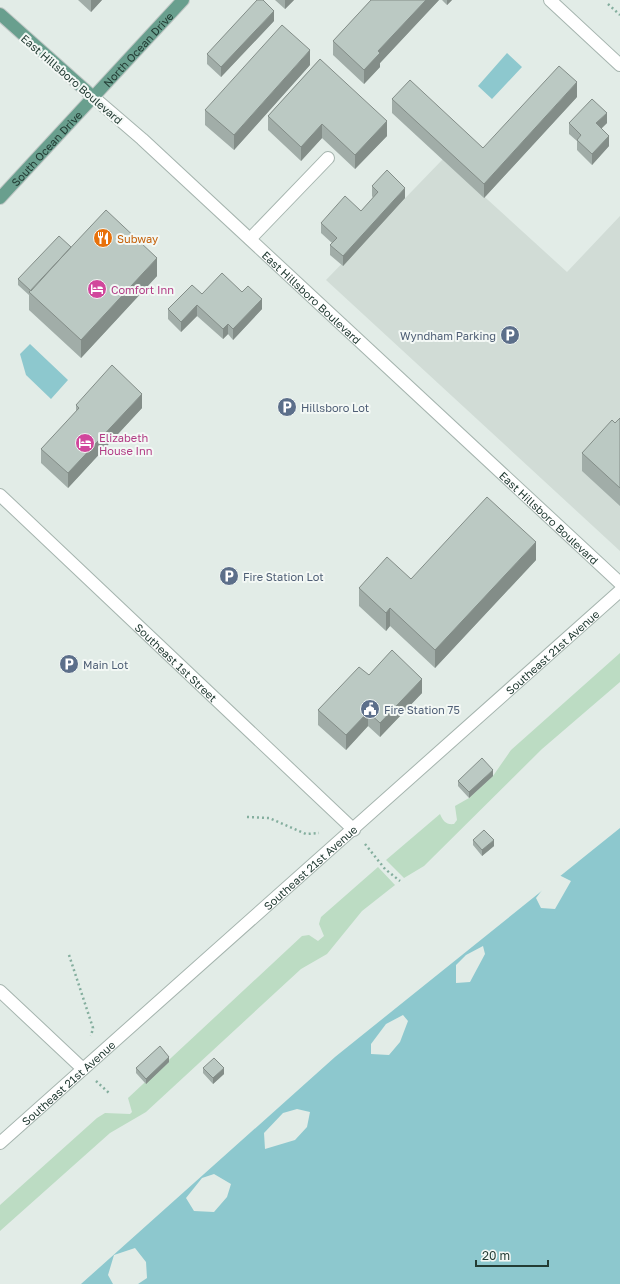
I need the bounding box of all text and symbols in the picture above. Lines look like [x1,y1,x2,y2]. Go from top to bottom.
street label: North Ocean Drive [100,9,175,89]
street label: East Hillsboro Boulevard [19,31,125,127]
street label: South Ocean Drive [8,108,84,188]
restaurant icon: Subway [92,227,114,249]
place label: Subway [117,232,158,245]
street label: East Hillsboro Boulevard [260,248,364,346]
hotel icon: Comfort Inn [86,278,108,300]
place label: Comfort Inn [111,283,174,296]
parking icon: Wyndham Parking [499,324,521,346]
place label: Wyndham Parking [400,329,496,342]
parking icon: Hillsboro Lot [276,396,298,418]
place label: Hillsboro Lot [301,401,369,414]
place label: Elizabeth House Inn [99,431,153,457]
hotel icon: Elizabeth House Inn [74,432,96,454]
street label: East Hillsboro Boulevard [497,468,602,567]
parking icon: Fire Station Lot [218,565,240,587]
place label: Fire Station Lot [243,570,324,583]
street label: Southeast 21st Avenue [503,607,601,697]
street label: Southeast 1st Street [133,620,220,704]
parking icon: Main Lot [58,653,80,675]
place label: Main Lot [83,658,128,671]
public building icon: Fire Station 75 [359,698,381,720]
place label: Fire Station 75 [384,703,460,716]
street label: Southeast 21st Avenue [261,822,359,912]
street label: Southeast 21st Avenue [19,1038,117,1127]
scale bar [476,1242,548,1268]
text: 20 m [482,1248,510,1263]

